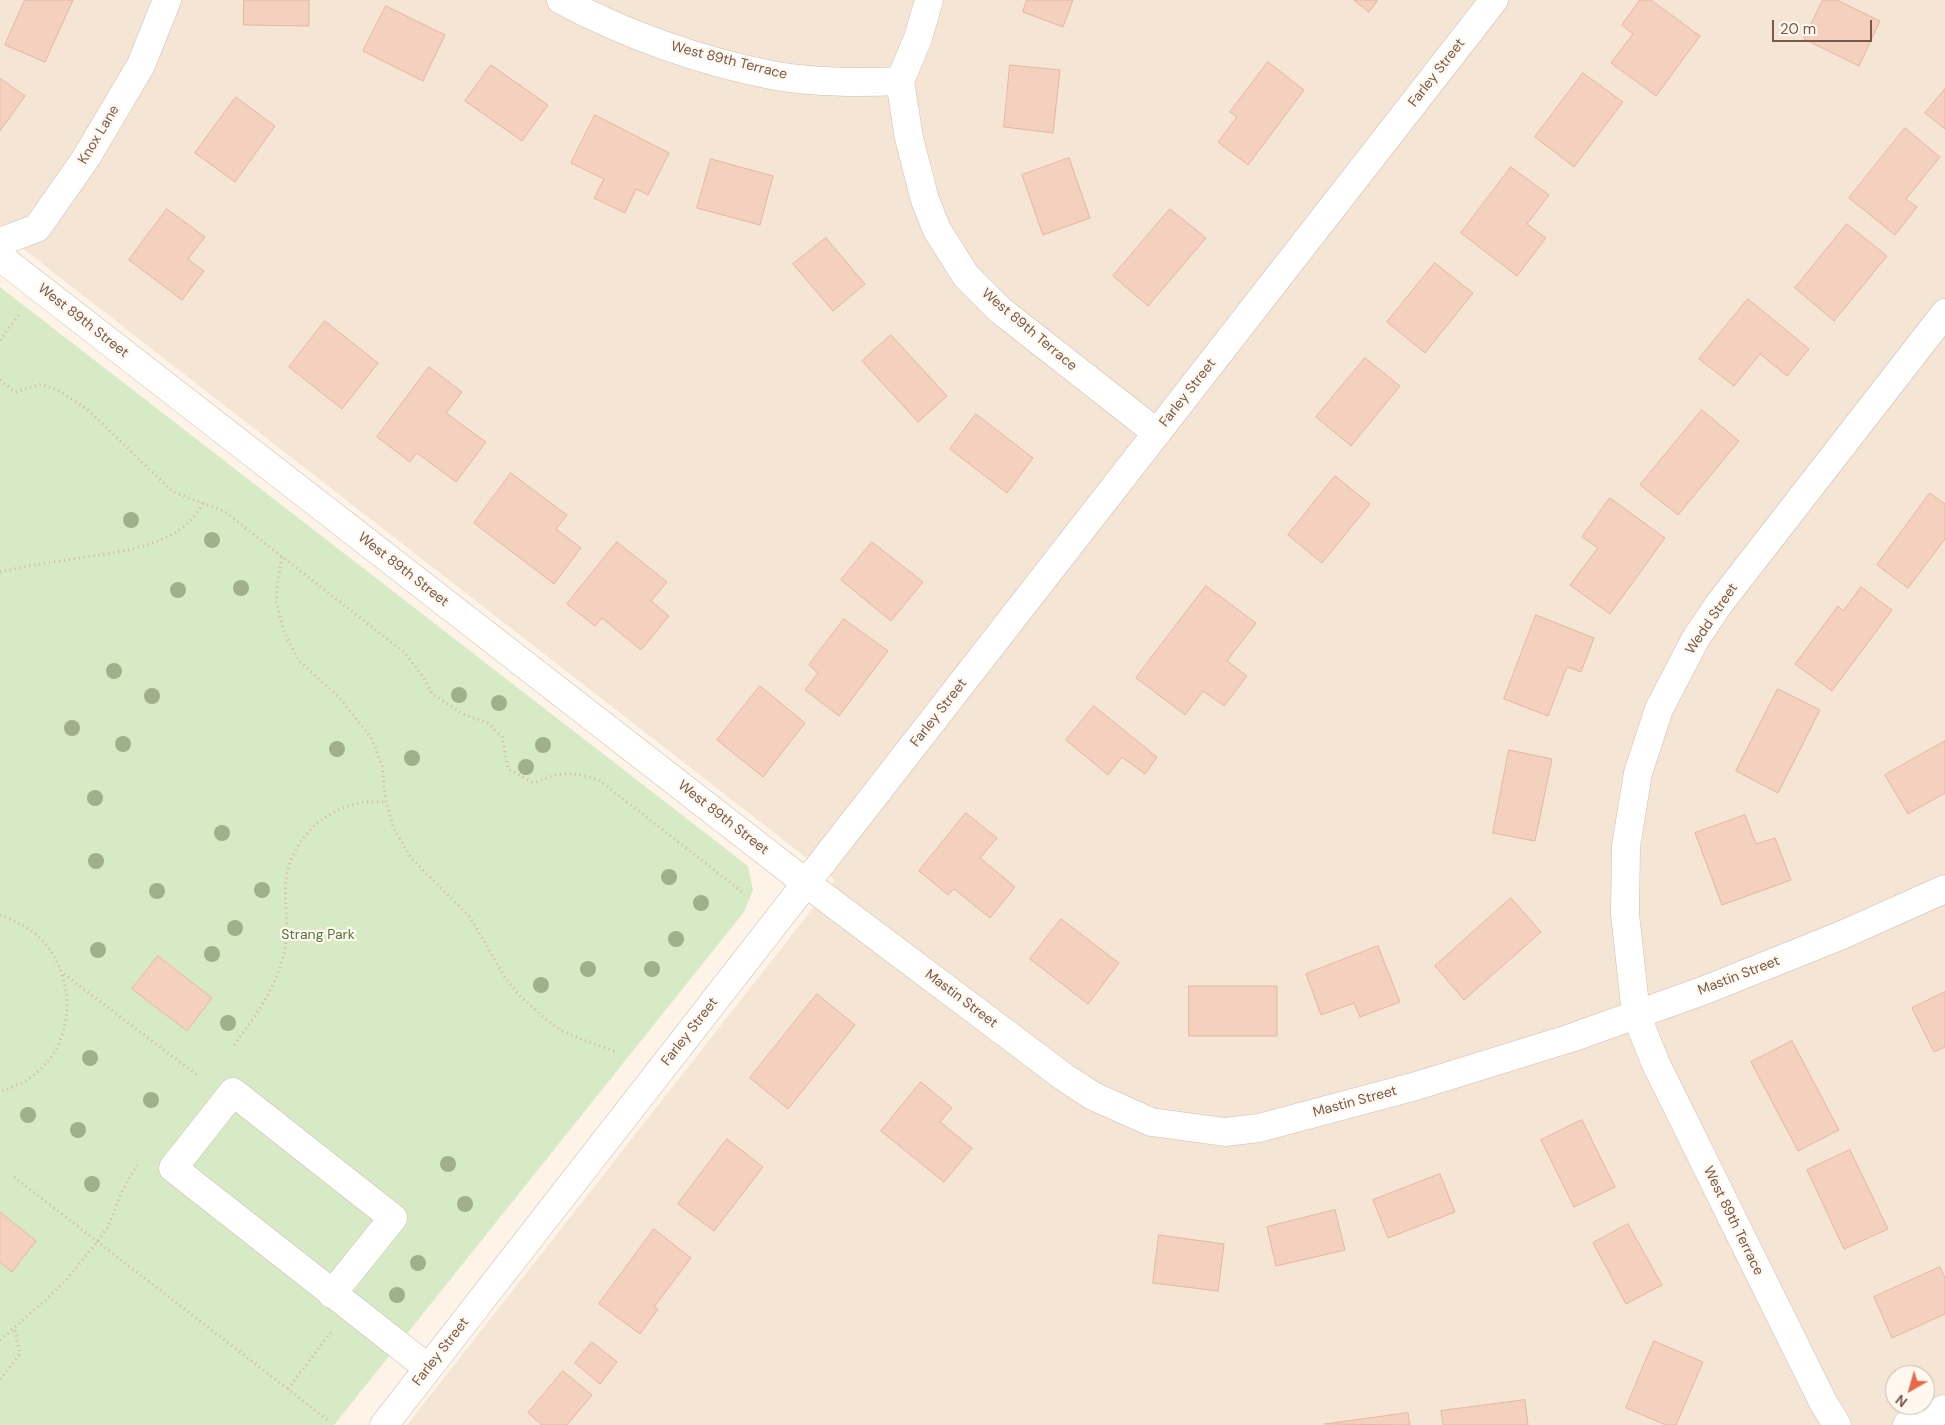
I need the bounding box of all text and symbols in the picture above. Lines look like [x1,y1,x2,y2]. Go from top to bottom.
scale bar [1775,10,1875,42]
text: 20 m [1780,19,1816,39]
street label: Farley Street [1405,36,1469,110]
street label: West 89th Terrace [669,38,789,84]
street label: Knox Lane [75,102,123,168]
street label: West 89th Street [34,280,132,362]
street label: West 89th Terrace [978,285,1080,375]
street label: Farley Street [1156,356,1220,430]
street label: West 89th Street [354,529,452,611]
street label: Wedd Street [1682,580,1742,658]
street label: Farley Street [907,676,971,750]
street label: West 89th Street [674,777,772,859]
park label: Strang Park [281,927,355,943]
street label: Mastin Street [1696,953,1782,999]
street label: Mastin Street [921,966,1001,1032]
street label: Farley Street [658,995,722,1069]
street label: Mastin Street [1311,1083,1399,1121]
street label: West 89th Terrace [1699,1164,1767,1278]
street label: Farley Street [409,1315,473,1389]
north arrow [1885,1365,1935,1415]
text: N [1892,1391,1911,1411]

